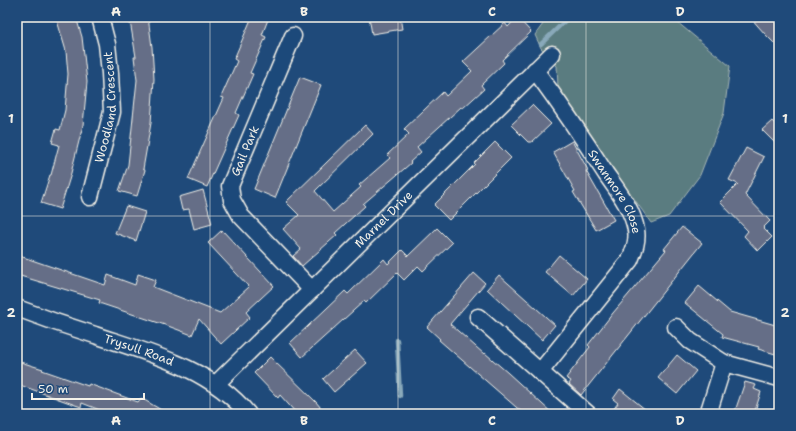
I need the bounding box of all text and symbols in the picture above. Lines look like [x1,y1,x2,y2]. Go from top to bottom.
text: A [111,3,121,20]
text: B [300,3,308,20]
text: C [488,3,496,20]
text: D [675,3,685,20]
street label: Woodland Crescent [91,51,120,164]
text: 1 [8,110,14,127]
text: 1 [782,110,788,127]
street label: Gail Park [227,123,263,179]
street label: Swanmore Close [584,146,645,235]
street label: Marnel Drive [351,187,416,251]
text: 2 [6,304,16,321]
text: 2 [780,304,790,321]
street label: Trysull Road [102,330,177,370]
scale bar [32,375,144,401]
text: 50 m [38,381,68,397]
text: A [111,412,121,429]
text: B [300,412,308,429]
text: C [488,412,496,429]
text: D [675,412,685,429]

